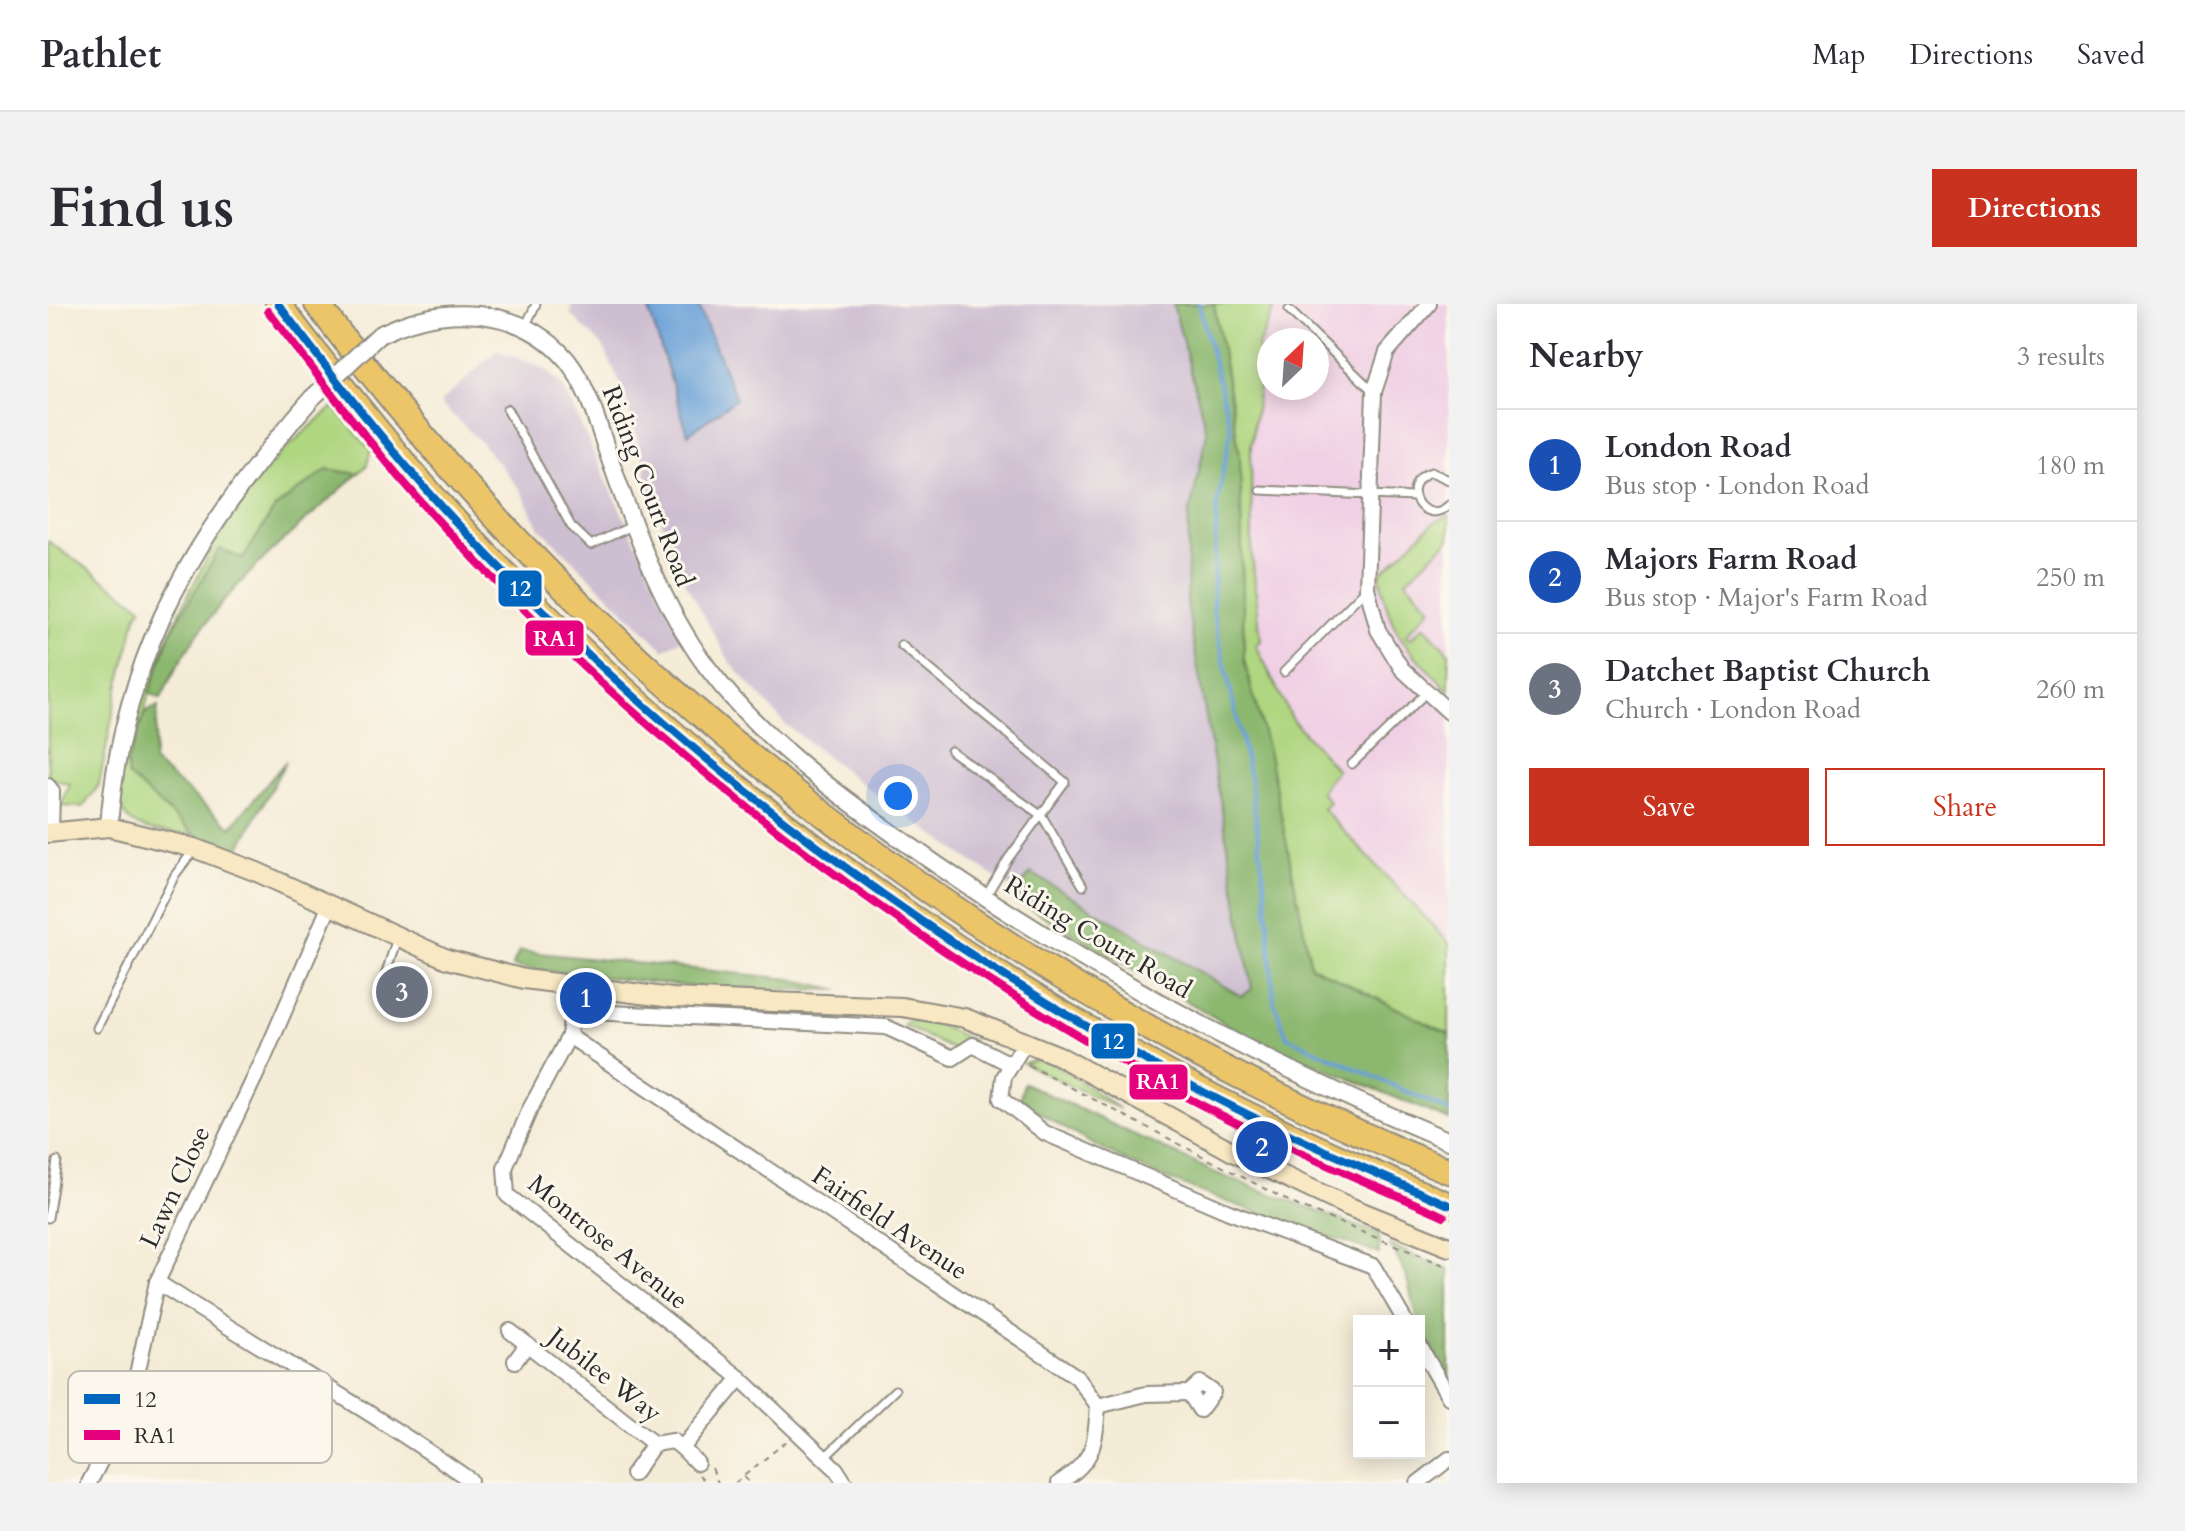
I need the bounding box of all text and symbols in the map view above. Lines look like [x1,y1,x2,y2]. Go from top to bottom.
text: Pathlet [40,29,161,81]
text: Map [1812,36,1866,74]
text: Directions [1910,36,2033,74]
text: Saved [2077,36,2145,74]
button: Directions [1932,169,2137,247]
text: Find us [48,171,234,246]
north arrow [1257,328,1329,400]
text: Nearby [1529,333,1644,379]
text: 3 results [2017,339,2105,374]
street label: Riding Court Road [594,380,703,592]
text: London Road [1605,427,1792,468]
text: 1 [1548,448,1562,483]
text: 180 m [2036,448,2105,483]
text: Bus stop · London Road [1605,468,1869,503]
text: Majors Farm Road [1605,539,1857,580]
text: 2 [1548,560,1562,595]
text: 250 m [2036,560,2105,595]
line badge: 12 [497,569,543,608]
text: 12 [509,574,531,604]
text: Bus stop · Major's Farm Road [1605,580,1928,615]
line badge: RA1 [524,619,585,657]
text: RA1 [533,624,577,654]
text: Datchet Baptist Church [1605,651,1931,692]
text: 3 [1548,672,1562,707]
text: 260 m [2036,672,2105,707]
text: Church · London Road [1605,692,1861,727]
button: Save [1529,768,1809,846]
button: Share [1825,768,2105,846]
your location [878,776,918,816]
street label: Riding Court Road [998,867,1198,1007]
pin: 3 [376,962,428,1022]
pin: 1 [560,968,612,1028]
line badge: 12 [1090,1022,1136,1060]
text: 12 [1102,1027,1124,1057]
line badge: RA1 [1128,1063,1189,1101]
text: RA1 [1136,1067,1180,1097]
pin: 2 [1236,1117,1288,1177]
street label: Lawn Close [132,1120,218,1254]
street label: Fairfield Avenue [805,1158,975,1288]
street label: Montrose Avenue [520,1166,696,1318]
map controls [1353,1315,1425,1459]
button: + [1353,1315,1425,1387]
street label: Jubilee Way [538,1317,669,1431]
legend [68,1371,332,1463]
text: 12 [134,1385,157,1415]
button: − [1353,1387,1425,1459]
text: RA1 [134,1421,176,1451]

